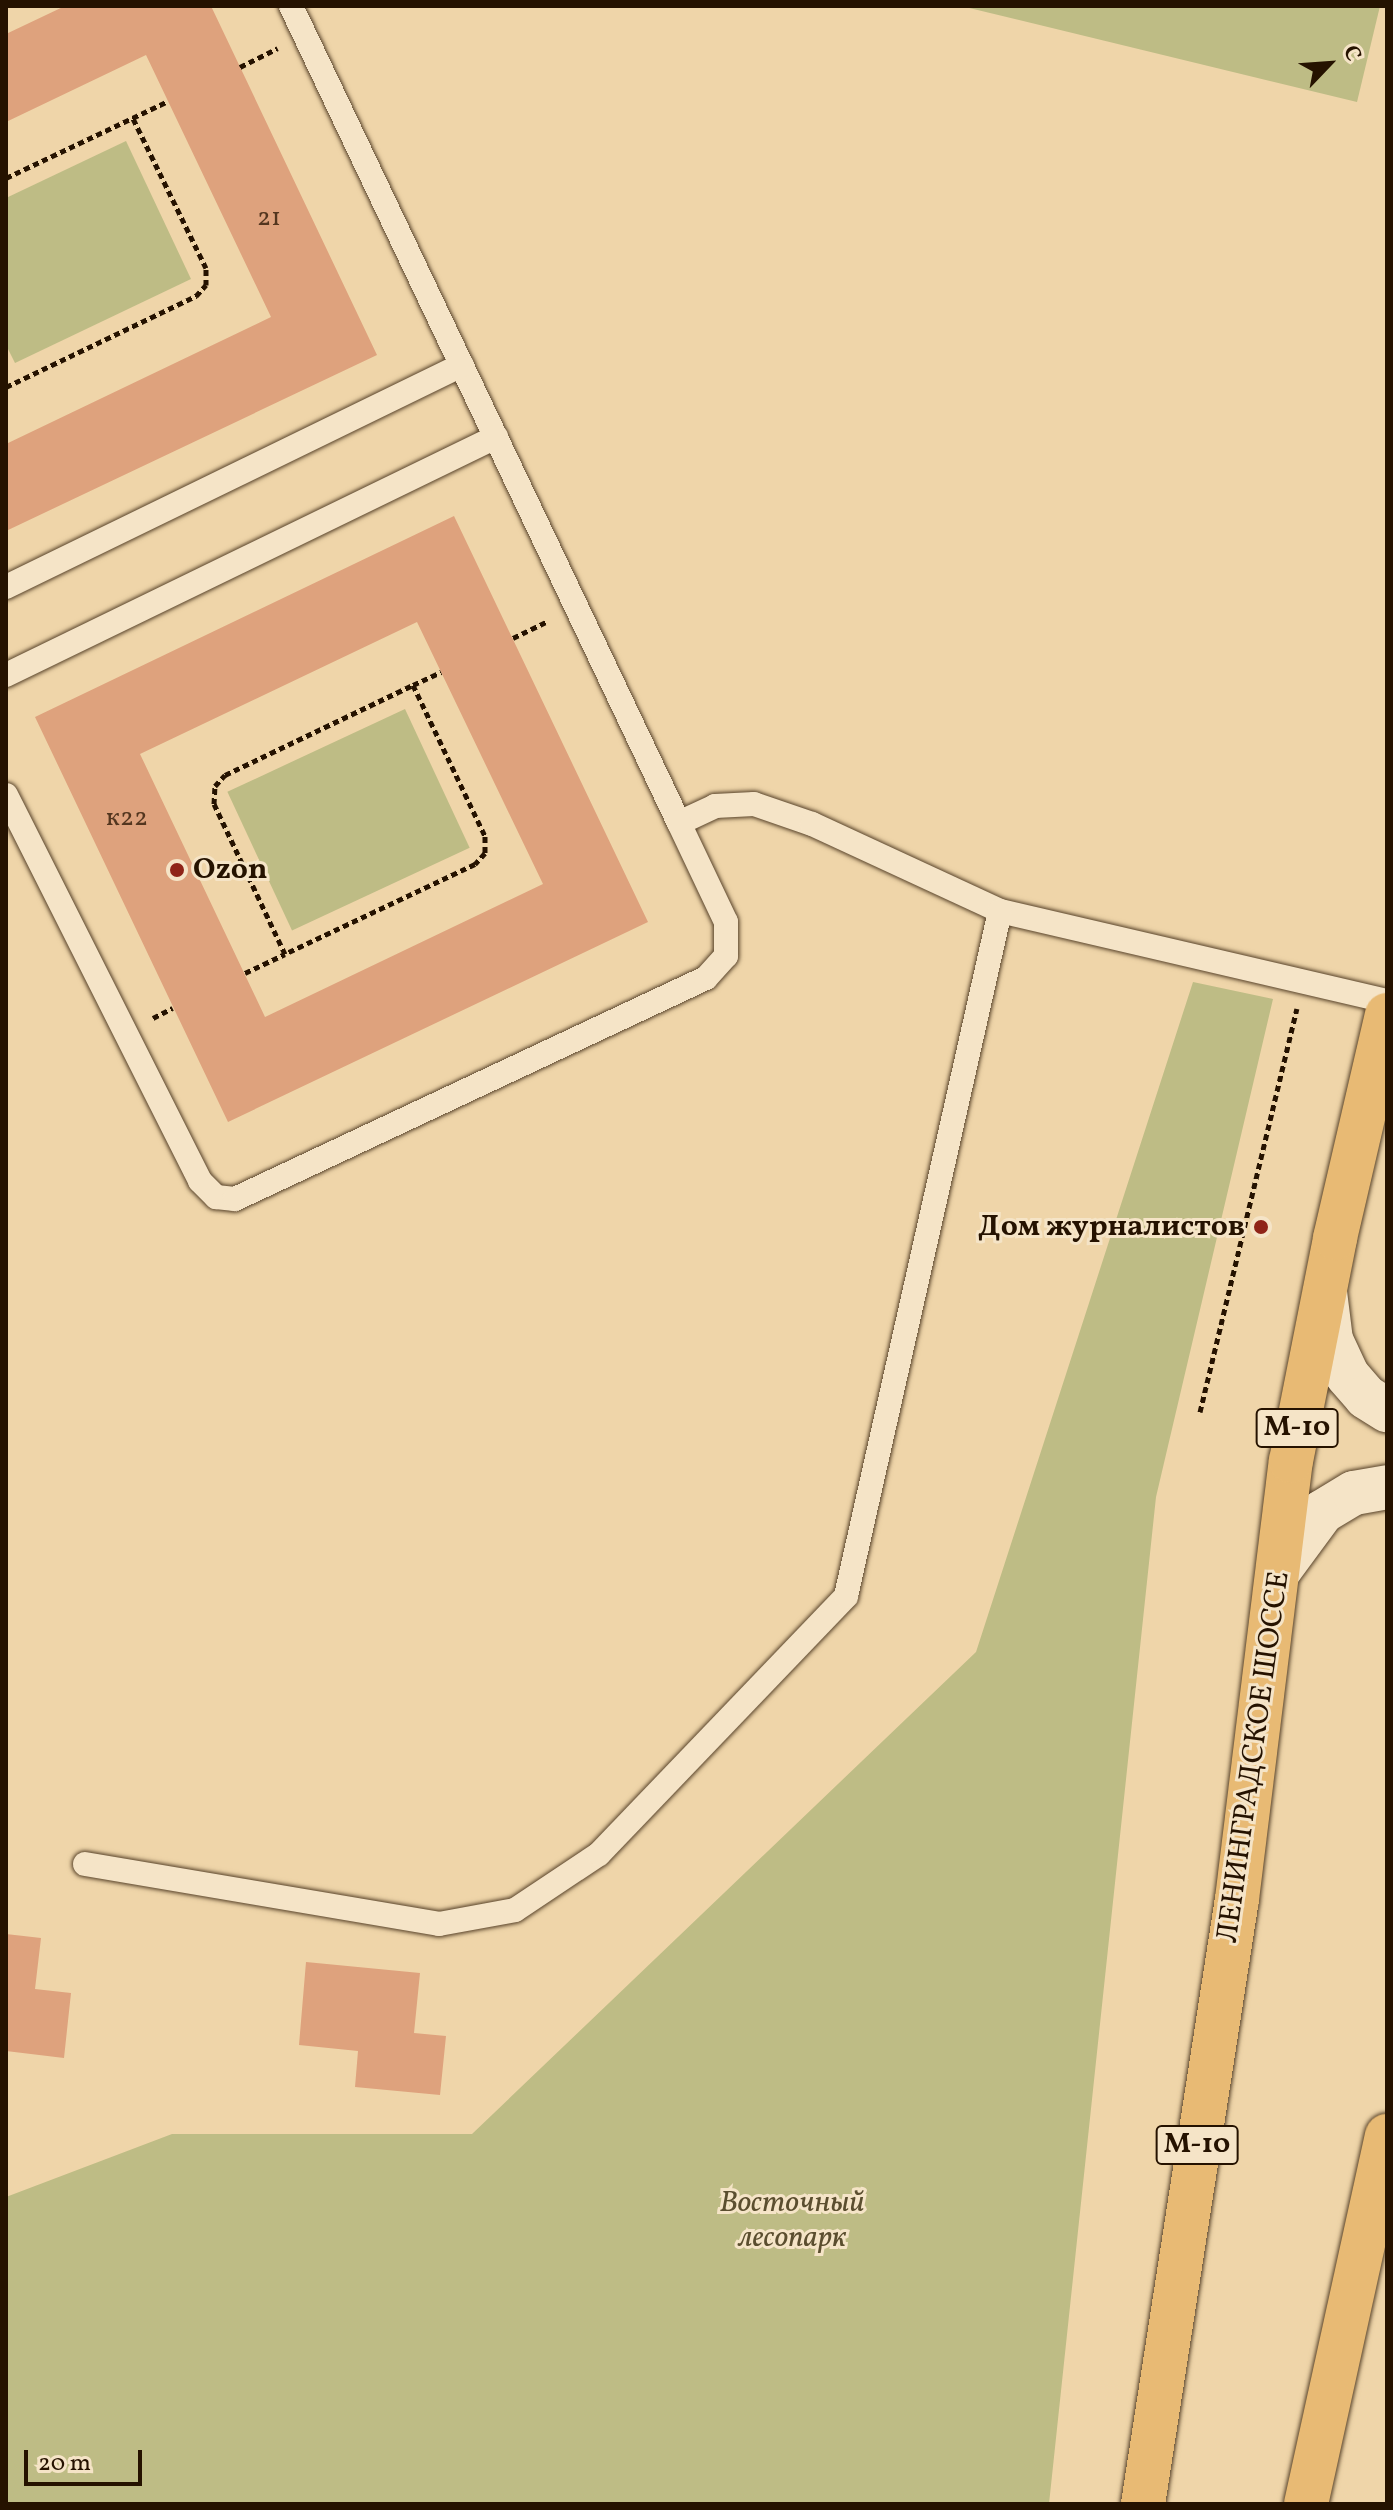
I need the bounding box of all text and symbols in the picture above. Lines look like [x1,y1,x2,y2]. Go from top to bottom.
north arrow [1289,24,1369,104]
text: С [1334,41,1368,67]
house number: 21 [257,203,281,235]
house number: к22 [106,803,148,835]
place label: Ozon [193,852,267,888]
marker: Ozon [168,861,186,879]
place label: Дом журналистов [978,1209,1245,1245]
marker: Дом журналистов [1252,1218,1270,1236]
road number: М-10 [1255,1404,1339,1452]
street label: ЛЕНИНГРАДСКОЕ ШОССЕ [1210,1569,1298,1945]
road number: М-10 [1155,2121,1239,2169]
park label: Восточный лесопарк [719,2185,865,2256]
scale bar [28,2434,146,2484]
text: 20 m [38,2447,91,2481]

